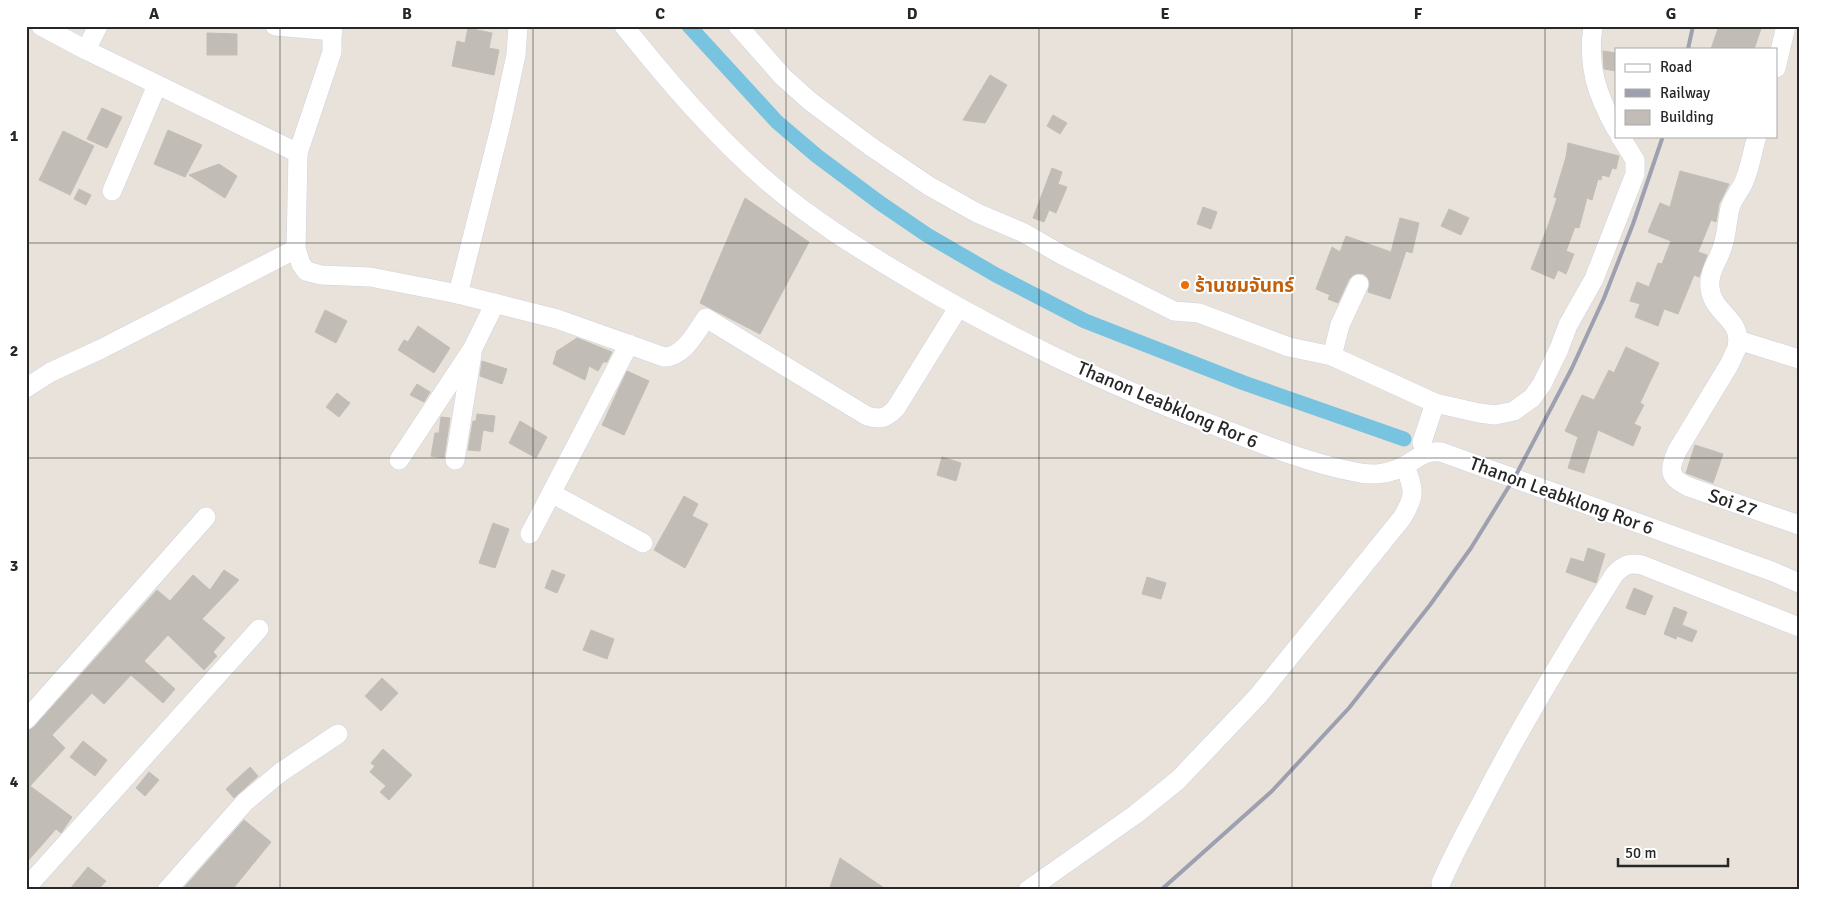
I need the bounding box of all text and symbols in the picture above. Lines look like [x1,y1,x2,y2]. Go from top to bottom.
text: A [149,4,160,24]
text: B [402,4,412,24]
text: C [655,4,665,24]
text: D [907,4,918,24]
text: E [1160,4,1170,24]
text: F [1414,4,1423,24]
text: G [1666,4,1676,24]
legend [1615,48,1778,138]
text: Road [1660,58,1692,76]
text: Railway [1660,84,1710,102]
text: Building [1660,108,1714,126]
text: 1 [10,126,19,146]
place label: ร้านชมจันทร์ [1195,274,1294,298]
marker: ร้านชมจันทร์ [1179,279,1191,291]
text: 2 [10,341,18,361]
street label: Thanon Leabklong Ror 6 [1074,356,1262,454]
street label: Thanon Leabklong Ror 6 [1466,451,1657,540]
street label: Soi 27 [1705,483,1760,522]
text: 3 [10,556,18,576]
text: 4 [10,772,19,792]
scale bar [1618,836,1728,868]
text: 50 m [1625,844,1656,862]

